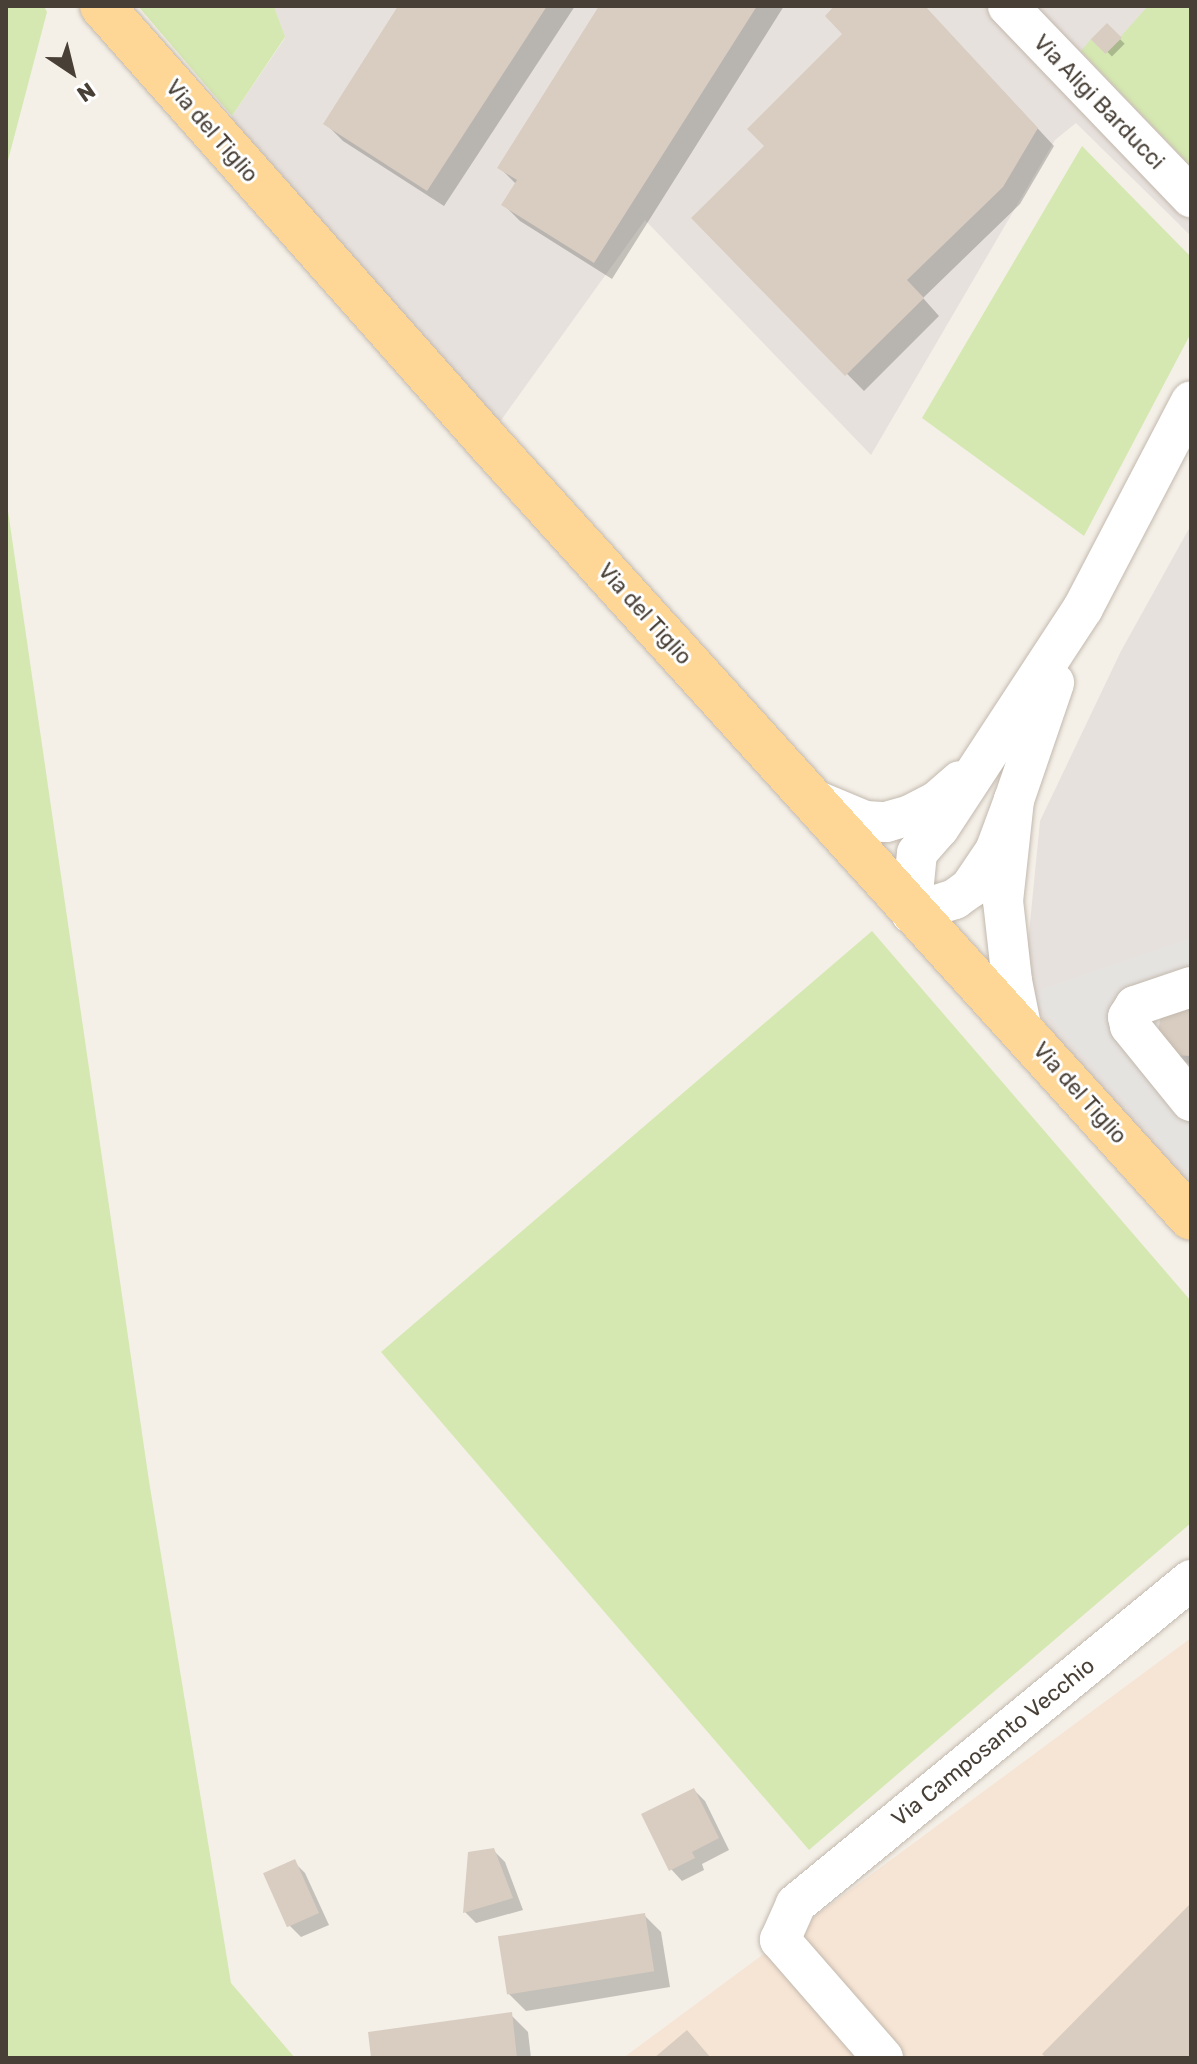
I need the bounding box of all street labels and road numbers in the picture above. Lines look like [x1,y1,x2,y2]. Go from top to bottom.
street label: Via Aligi Barducci [1028,29,1170,175]
street label: Via del Tiglio [160,74,264,188]
street label: Via del Tiglio [592,558,698,670]
street label: Via del Tiglio [1027,1037,1133,1149]
street label: Via Camposanto Vecchio [886,1652,1100,1832]

